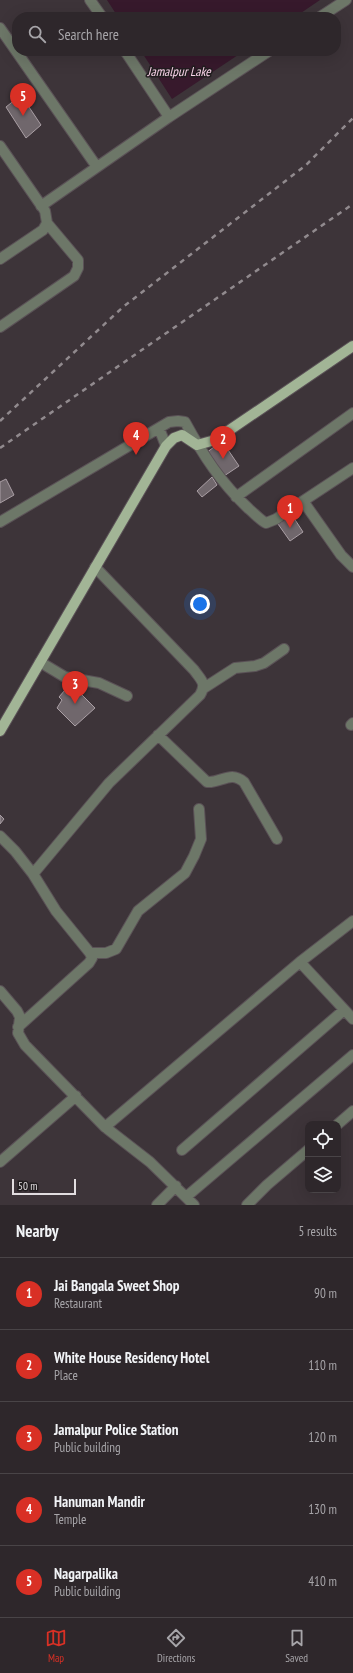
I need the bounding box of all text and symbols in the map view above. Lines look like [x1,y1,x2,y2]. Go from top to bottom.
search box [12,12,341,56]
icon: search [26,23,48,45]
text: Search here [58,25,119,44]
water label: Jamalpur Lake [146,63,212,80]
pin: 5 [10,83,36,116]
pin: 4 [123,422,149,455]
pin: 2 [210,426,236,459]
pin: 1 [277,495,303,528]
your location [190,594,210,614]
pin: 3 [62,671,88,704]
map controls [305,1121,341,1193]
button: locate [305,1121,341,1157]
button: layers [305,1157,341,1193]
scale bar [12,1177,76,1196]
text: 50 m [18,1179,37,1193]
text: Nearby [16,1220,59,1242]
text: 5 results [298,1223,337,1240]
text: Jai Bangala Sweet Shop [54,1276,179,1295]
text: 1 [26,1285,32,1302]
text: 90 m [314,1285,337,1302]
text: Restaurant [54,1295,102,1312]
text: White House Residency Hotel [54,1348,209,1367]
text: 2 [26,1357,32,1374]
text: 110 m [308,1357,337,1374]
text: Place [54,1367,78,1384]
text: Jamalpur Police Station [54,1420,178,1439]
text: 3 [26,1429,32,1446]
text: 120 m [308,1429,337,1446]
text: Public building [54,1439,121,1456]
text: Hanuman Mandir [54,1492,145,1511]
text: 4 [26,1501,32,1518]
text: 130 m [308,1501,337,1518]
text: Temple [54,1511,86,1528]
text: Nagarpalika [54,1564,118,1583]
text: 5 [26,1573,32,1590]
text: 410 m [308,1573,337,1590]
text: Public building [54,1583,121,1600]
tab: Map [45,1627,67,1665]
tab: Directions [157,1627,195,1665]
tab: Saved [285,1627,308,1665]

